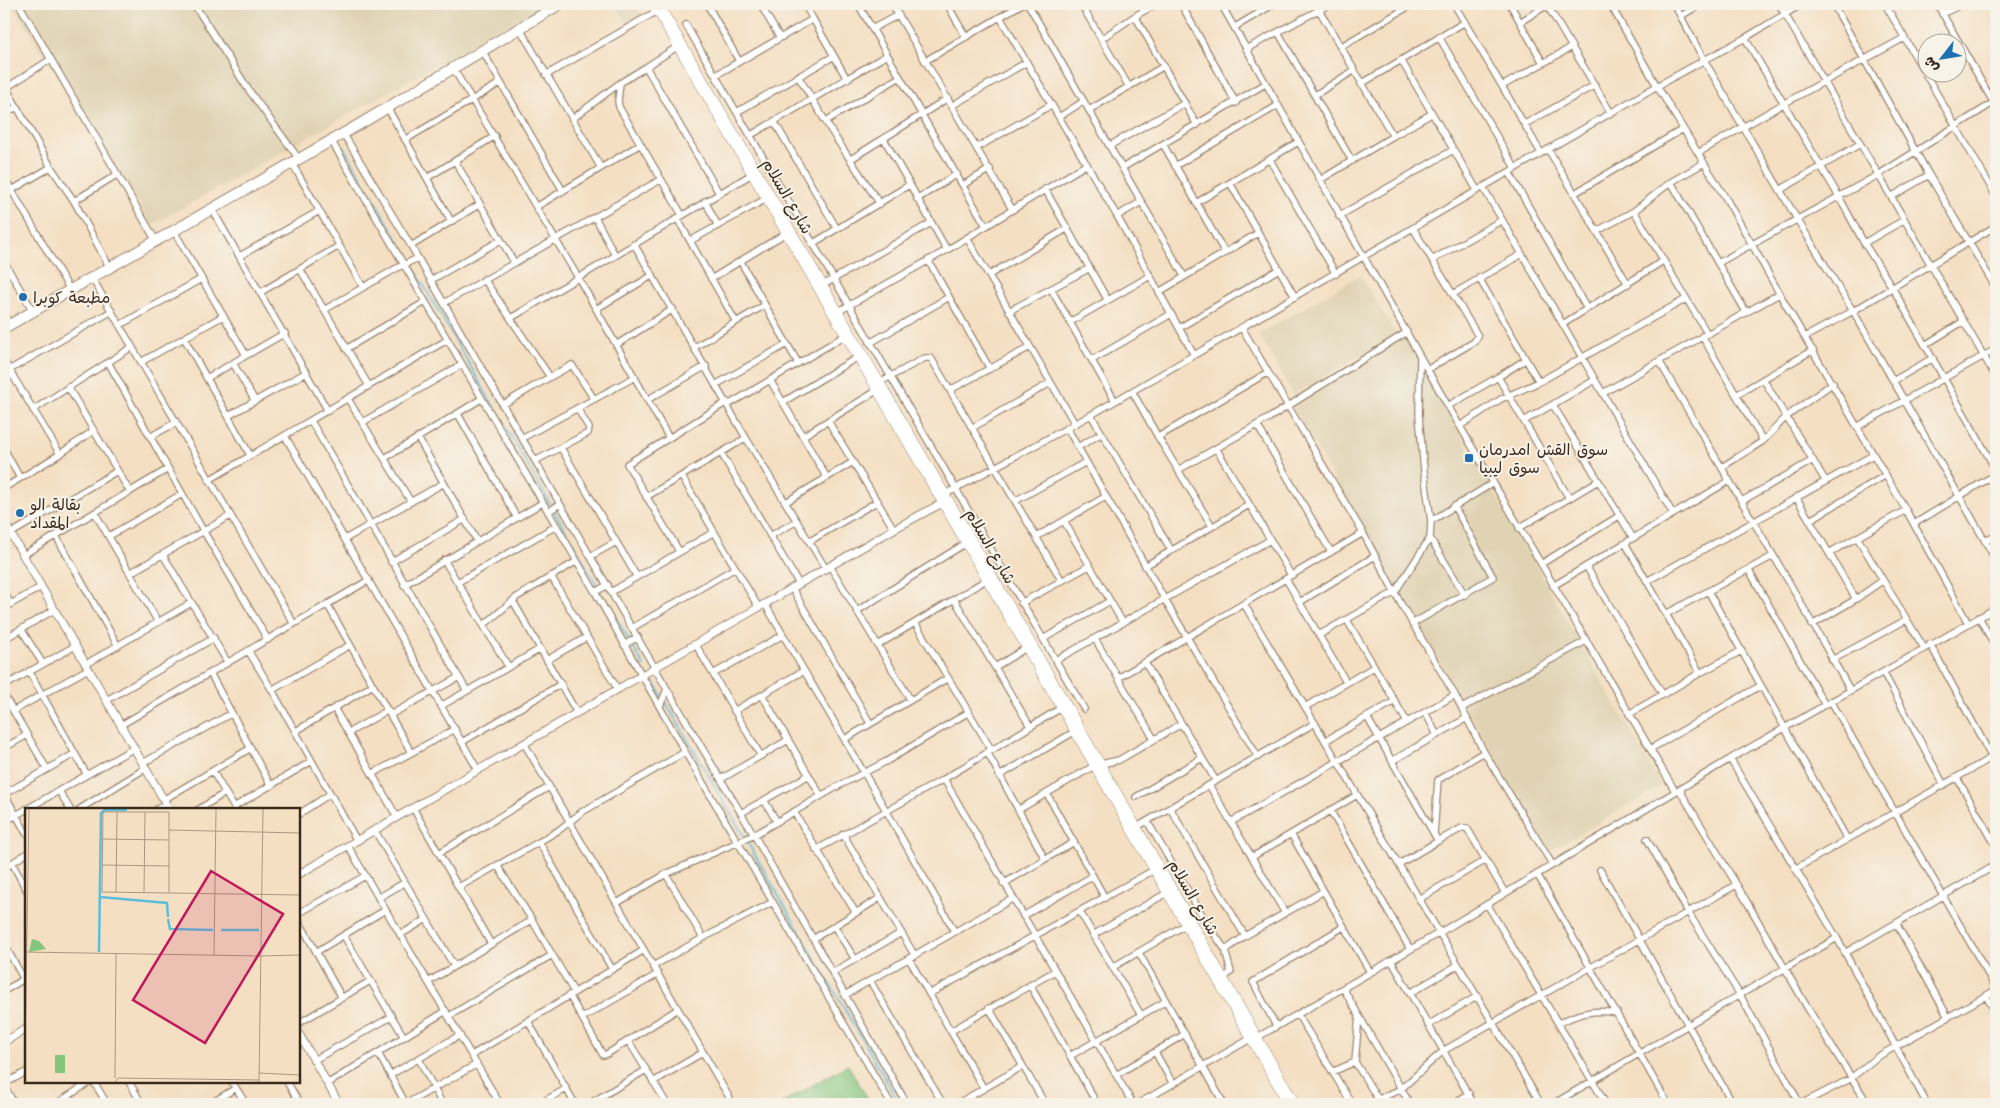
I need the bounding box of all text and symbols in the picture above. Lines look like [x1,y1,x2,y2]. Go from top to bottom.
north arrow [1918,32,1968,82]
text: ش [1919,52,1944,76]
street label: شارع السلام [756,155,818,239]
place label: مطبعة كوبرا [33,287,110,309]
marker: مطبعة كوبرا [17,291,29,303]
place label: سوق القش امدرمان سوق ليبيا [1479,439,1608,479]
marker: سوق القش امدرمان سوق ليبيا [1463,452,1475,464]
place label: بقالة الو المقداد [29,494,81,534]
street label: شارع السلام [959,505,1021,589]
marker: بقالة الو المقداد [14,507,26,519]
inset map [25,808,300,1083]
street label: شارع السلام [1162,856,1224,940]

